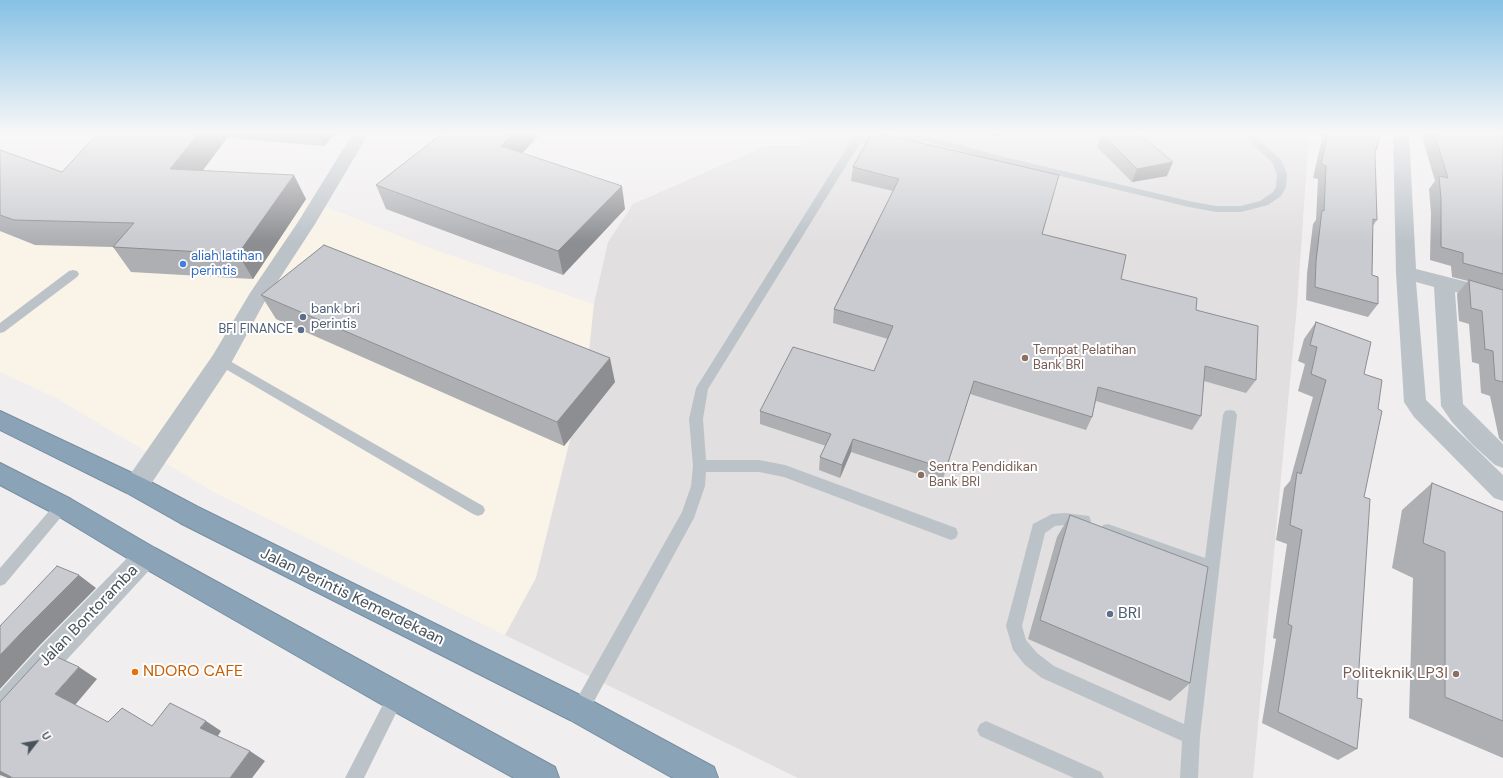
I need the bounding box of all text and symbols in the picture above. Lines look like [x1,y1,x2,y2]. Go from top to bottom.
place label: aliah latihan perintis [191,249,262,280]
marker: aliah latihan perintis [178,259,188,269]
place label: bank bri perintis [311,302,360,333]
marker: bank bri perintis [298,312,308,322]
place label: BFI FINANCE [218,322,293,338]
marker: BFI FINANCE [296,325,306,335]
place label: Tempat Pelatihan Bank BRI [1033,343,1136,374]
marker: Tempat Pelatihan Bank BRI [1020,353,1030,363]
place label: Sentra Pendidikan Bank BRI [929,460,1037,491]
marker: Sentra Pendidikan Bank BRI [916,470,926,480]
street label: Jalan Perintis Kemerdekaan [257,544,447,650]
street label: Jalan Bontoramba [36,561,142,671]
place label: BRI [1118,604,1141,624]
marker: BRI [1105,609,1115,619]
place label: NDORO CAFE [143,662,243,682]
place label: Politeknik LP3I [1343,664,1448,684]
marker: NDORO CAFE [130,667,140,677]
marker: Politeknik LP3I [1451,669,1461,679]
north arrow [16,722,56,762]
text: U [38,729,54,743]

